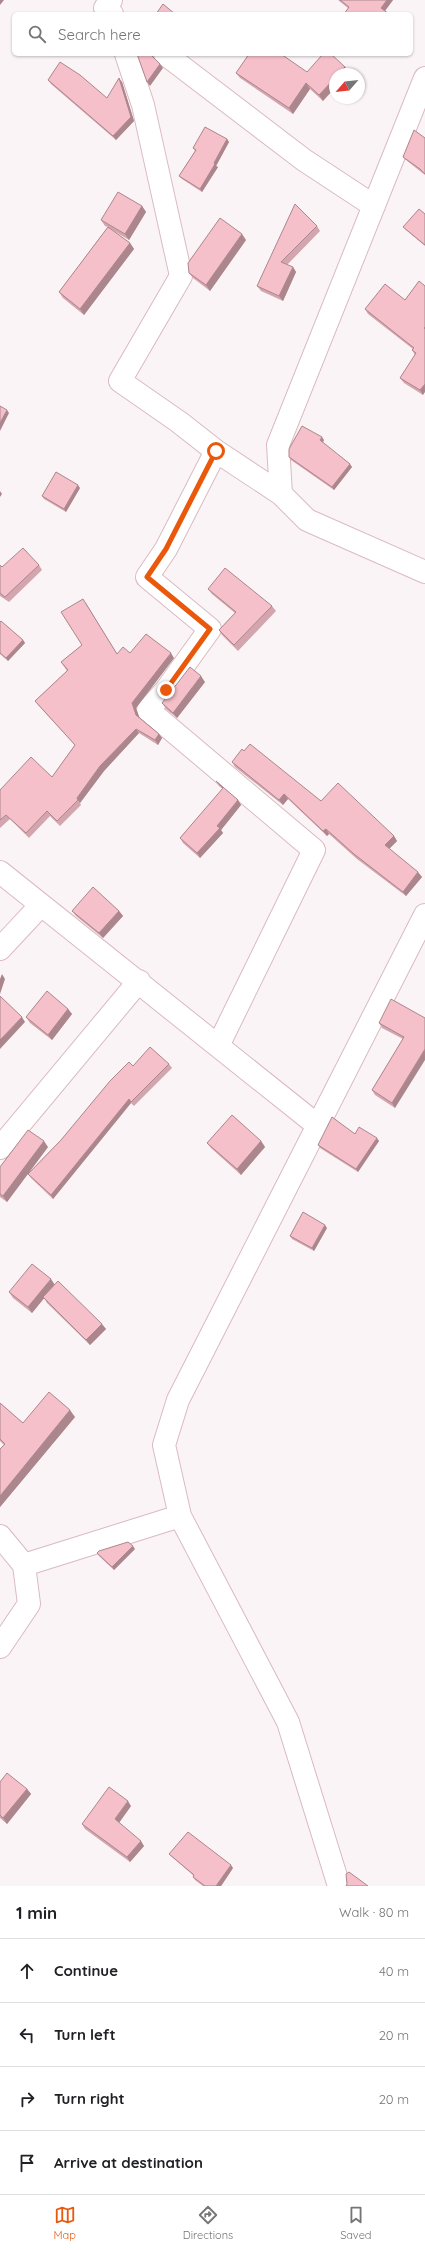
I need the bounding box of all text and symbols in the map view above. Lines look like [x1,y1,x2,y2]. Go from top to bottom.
search box [12,12,413,56]
icon: search [26,23,48,45]
text: Search here [58,25,141,44]
north arrow [329,68,365,104]
route start [207,442,225,460]
route end [157,681,175,699]
text: 1 min [16,1902,57,1923]
text: Walk · 80 m [339,1904,409,1920]
icon: ahead [16,1960,38,1982]
text: Continue [54,1961,118,1980]
text: 40 m [379,1963,409,1979]
icon: left [16,2024,38,2046]
text: Turn left [54,2025,116,2044]
text: 20 m [379,2027,409,2043]
icon: right [16,2088,38,2110]
text: Turn right [54,2089,125,2108]
text: 20 m [379,2091,409,2107]
icon: arrive [16,2152,38,2174]
text: Arrive at destination [54,2153,203,2172]
tab: Map [53,2204,76,2242]
tab: Directions [183,2204,233,2242]
tab: Saved [340,2204,372,2242]

